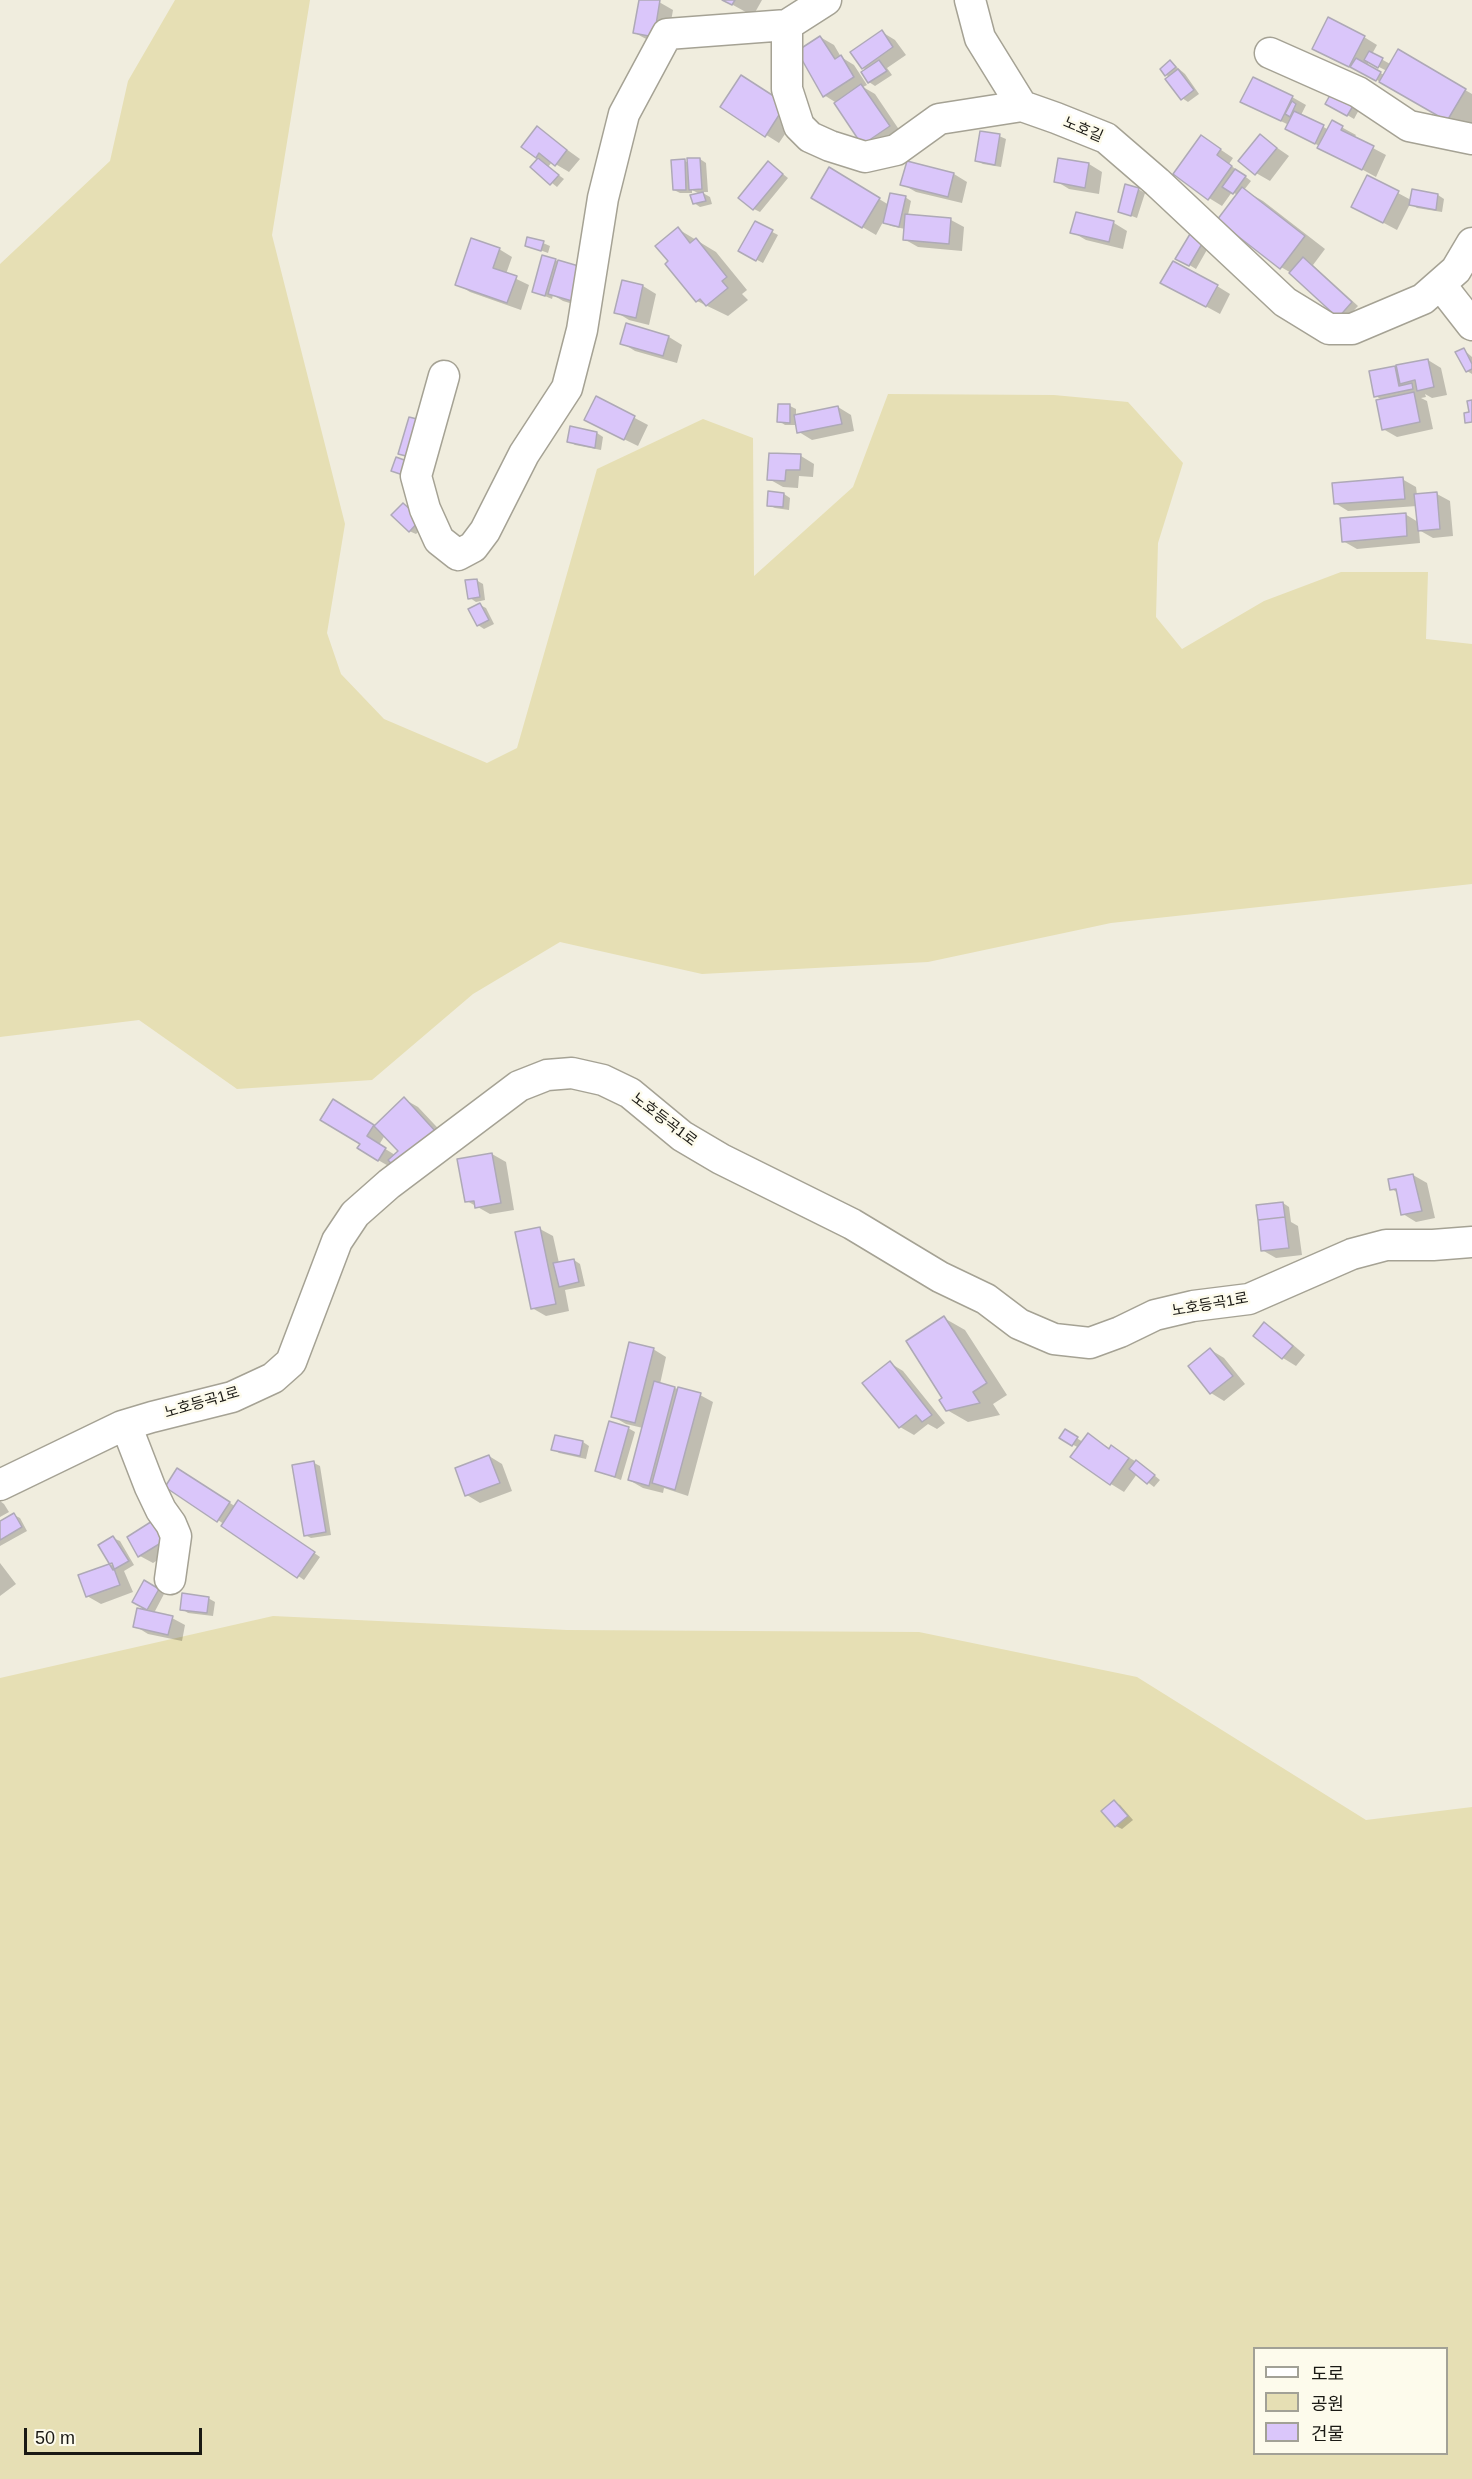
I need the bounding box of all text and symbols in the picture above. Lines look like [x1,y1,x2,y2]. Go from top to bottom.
street label: 노호길 [1060,114,1106,146]
street label: 노호등곡1로 [628,1090,700,1150]
street label: 노호등곡1로 [1170,1289,1250,1321]
street label: 노호등곡1로 [162,1384,242,1422]
legend [1253,2347,1448,2455]
text: 도로 [1311,2364,1344,2384]
text: 공원 [1311,2394,1344,2414]
scale bar [27,2416,206,2454]
text: 건물 [1311,2424,1344,2444]
text: 50 m [35,2428,75,2448]

